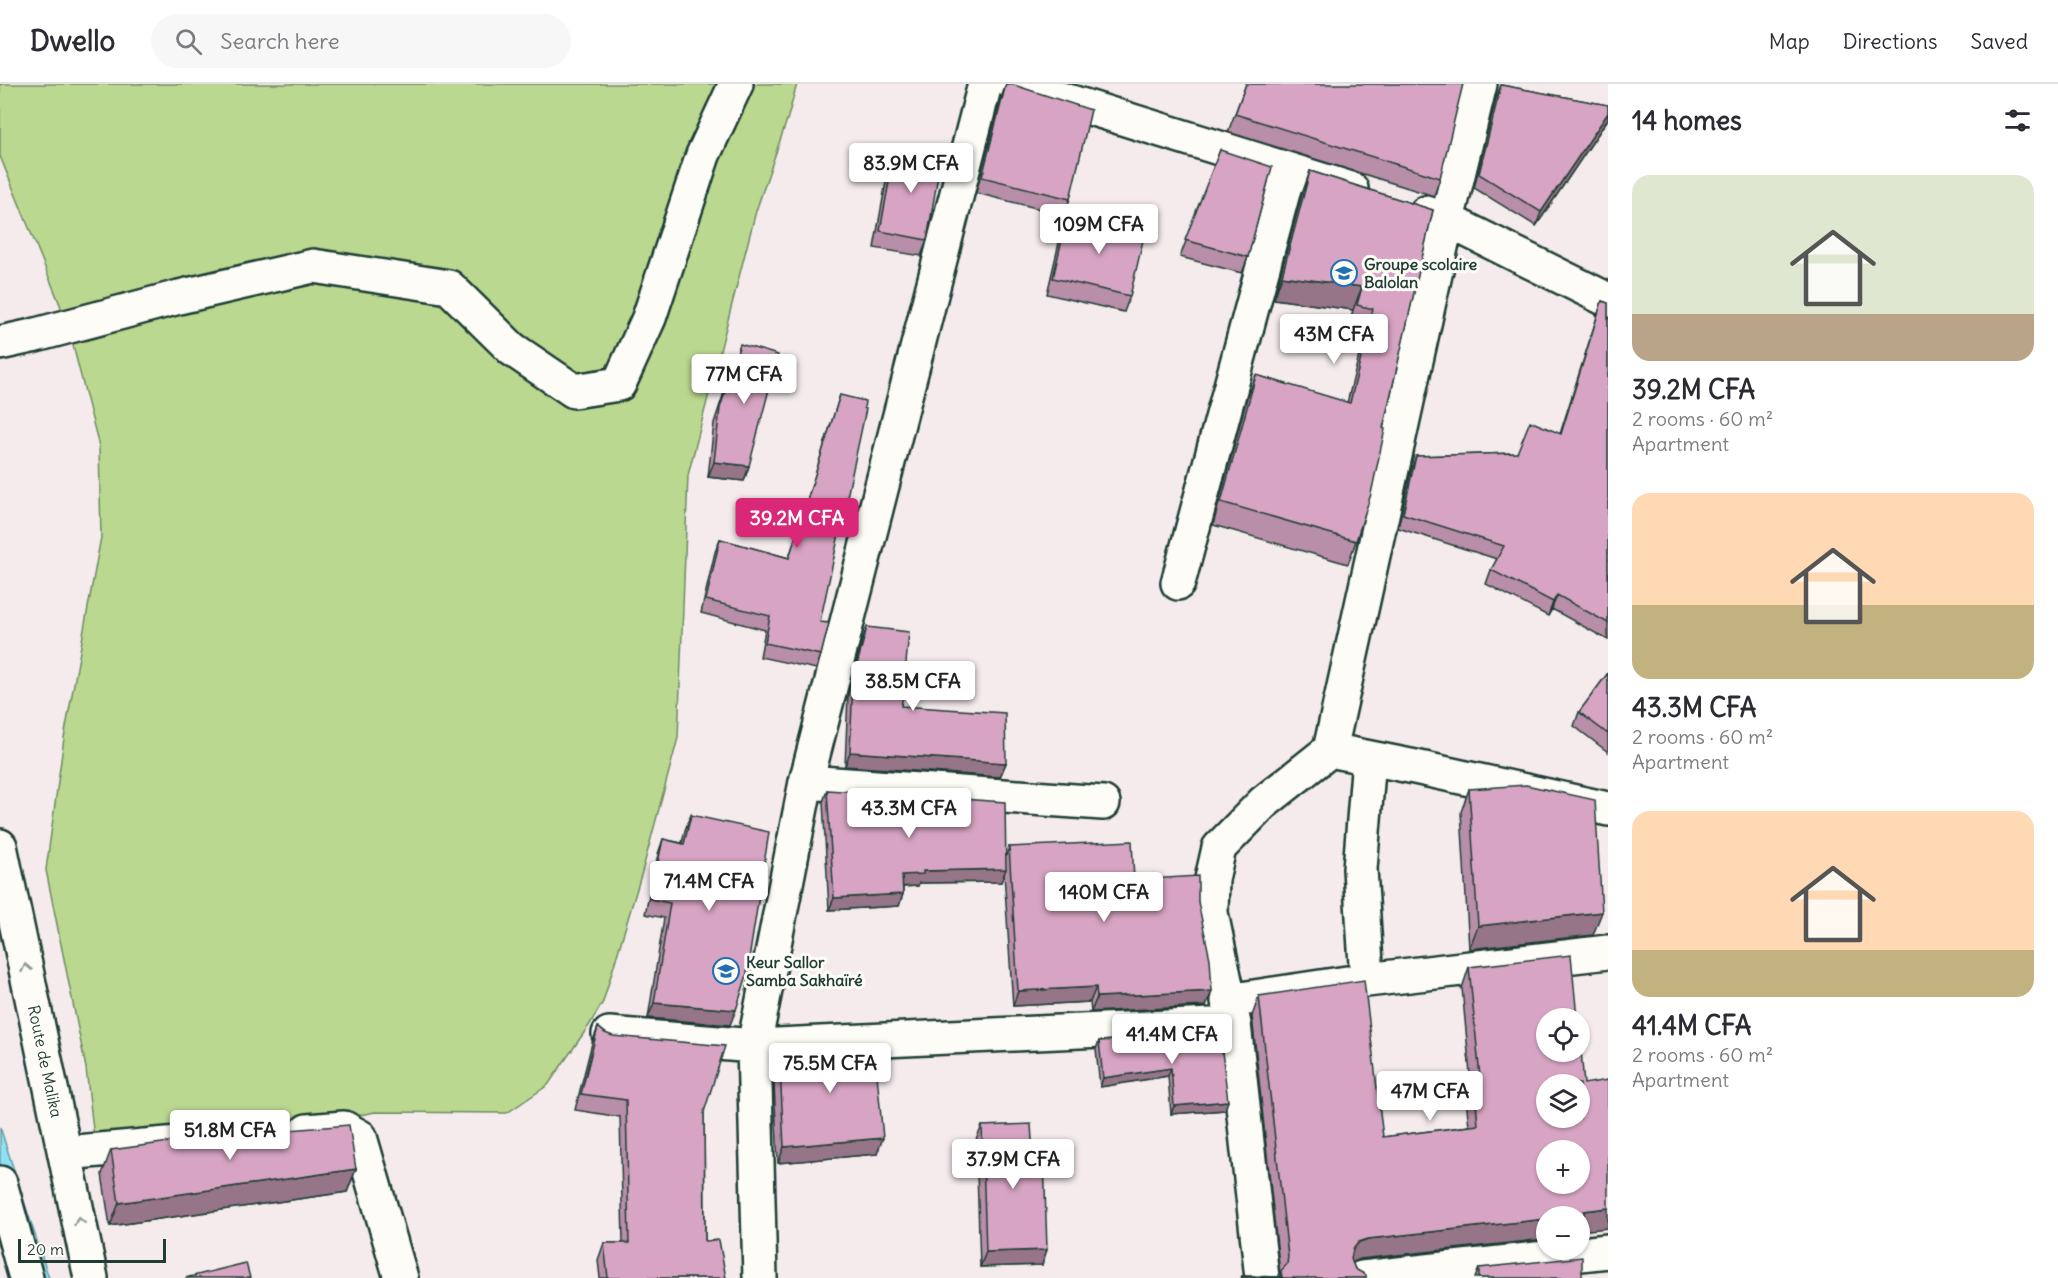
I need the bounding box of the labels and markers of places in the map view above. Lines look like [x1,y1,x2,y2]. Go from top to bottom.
pin: 83.9M CFA [842,143,980,194]
pin: 109M CFA [1037,204,1161,255]
place label: Groupe scolaire Balolan [1364,254,1477,292]
school or university icon: Groupe scolaire Balolan [1329,258,1359,288]
pin: 43M CFA [1279,314,1389,365]
pin: 77M CFA [689,354,799,405]
pin: 39.2M CFA [728,498,866,549]
pin: 38.5M CFA [844,661,982,712]
pin: 43.3M CFA [840,788,978,839]
pin: 71.4M CFA [640,861,778,912]
pin: 140M CFA [1042,872,1166,923]
place label: Keur Sallor Samba Sakhaïré [746,952,863,990]
school or university icon: Keur Sallor Samba Sakhaïré [711,956,741,986]
pin: 41.4M CFA [1103,1014,1241,1065]
pin: 75.5M CFA [761,1043,899,1094]
pin: 47M CFA [1375,1071,1485,1122]
pin: 51.8M CFA [161,1110,299,1161]
pin: 37.9M CFA [944,1139,1082,1190]

